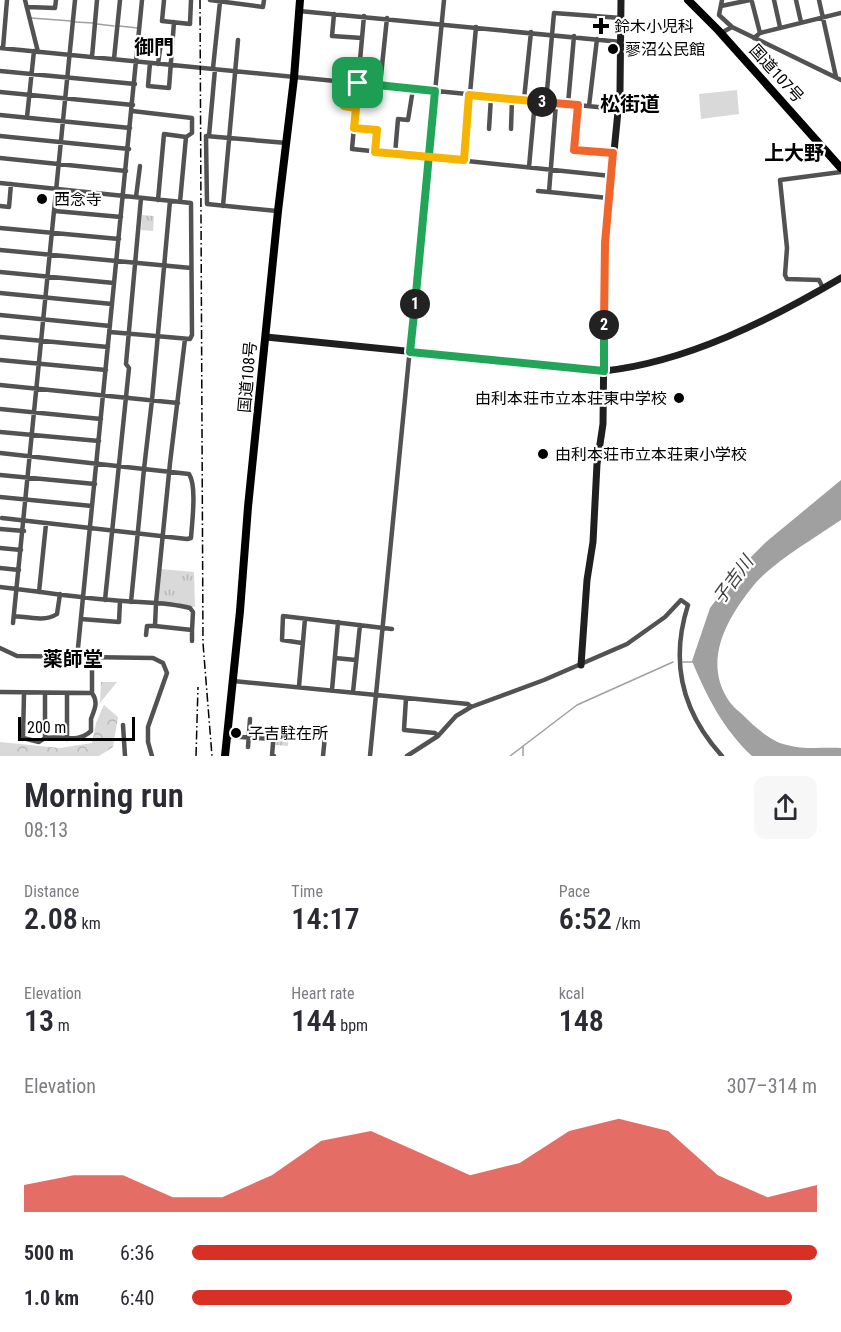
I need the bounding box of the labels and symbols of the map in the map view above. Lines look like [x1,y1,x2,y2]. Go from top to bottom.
marker: 鈴木小児科 [592,17,610,35]
place label: 鈴木小児科 [614,17,694,36]
district label: 御門 [134,35,174,59]
place label: 蓼沼公民館 [625,40,705,59]
street label: 国道107号 [746,40,808,106]
marker: 蓼沼公民館 [606,42,620,56]
pin [332,57,383,108]
pin: 3 [527,87,557,117]
district label: 松街道 [600,92,660,116]
district label: 上大野 [764,141,824,165]
place label: 西念寺 [54,190,102,209]
marker: 西念寺 [35,192,49,206]
pin: 1 [400,289,430,319]
pin: 2 [589,310,619,340]
street label: 国道108号 [235,341,260,414]
place label: 由利本荘市立本荘東中学校 [475,389,667,408]
marker: 由利本荘市立本荘東中学校 [672,391,686,405]
place label: 由利本荘市立本荘東小学校 [555,445,747,464]
marker: 由利本荘市立本荘東小学校 [536,447,550,461]
water label: 子吉川 [708,550,758,608]
district label: 薬師堂 [43,647,103,671]
scale bar [18,714,135,742]
place label: 子吉駐在所 [248,724,328,743]
marker: 子吉駐在所 [229,726,243,740]

